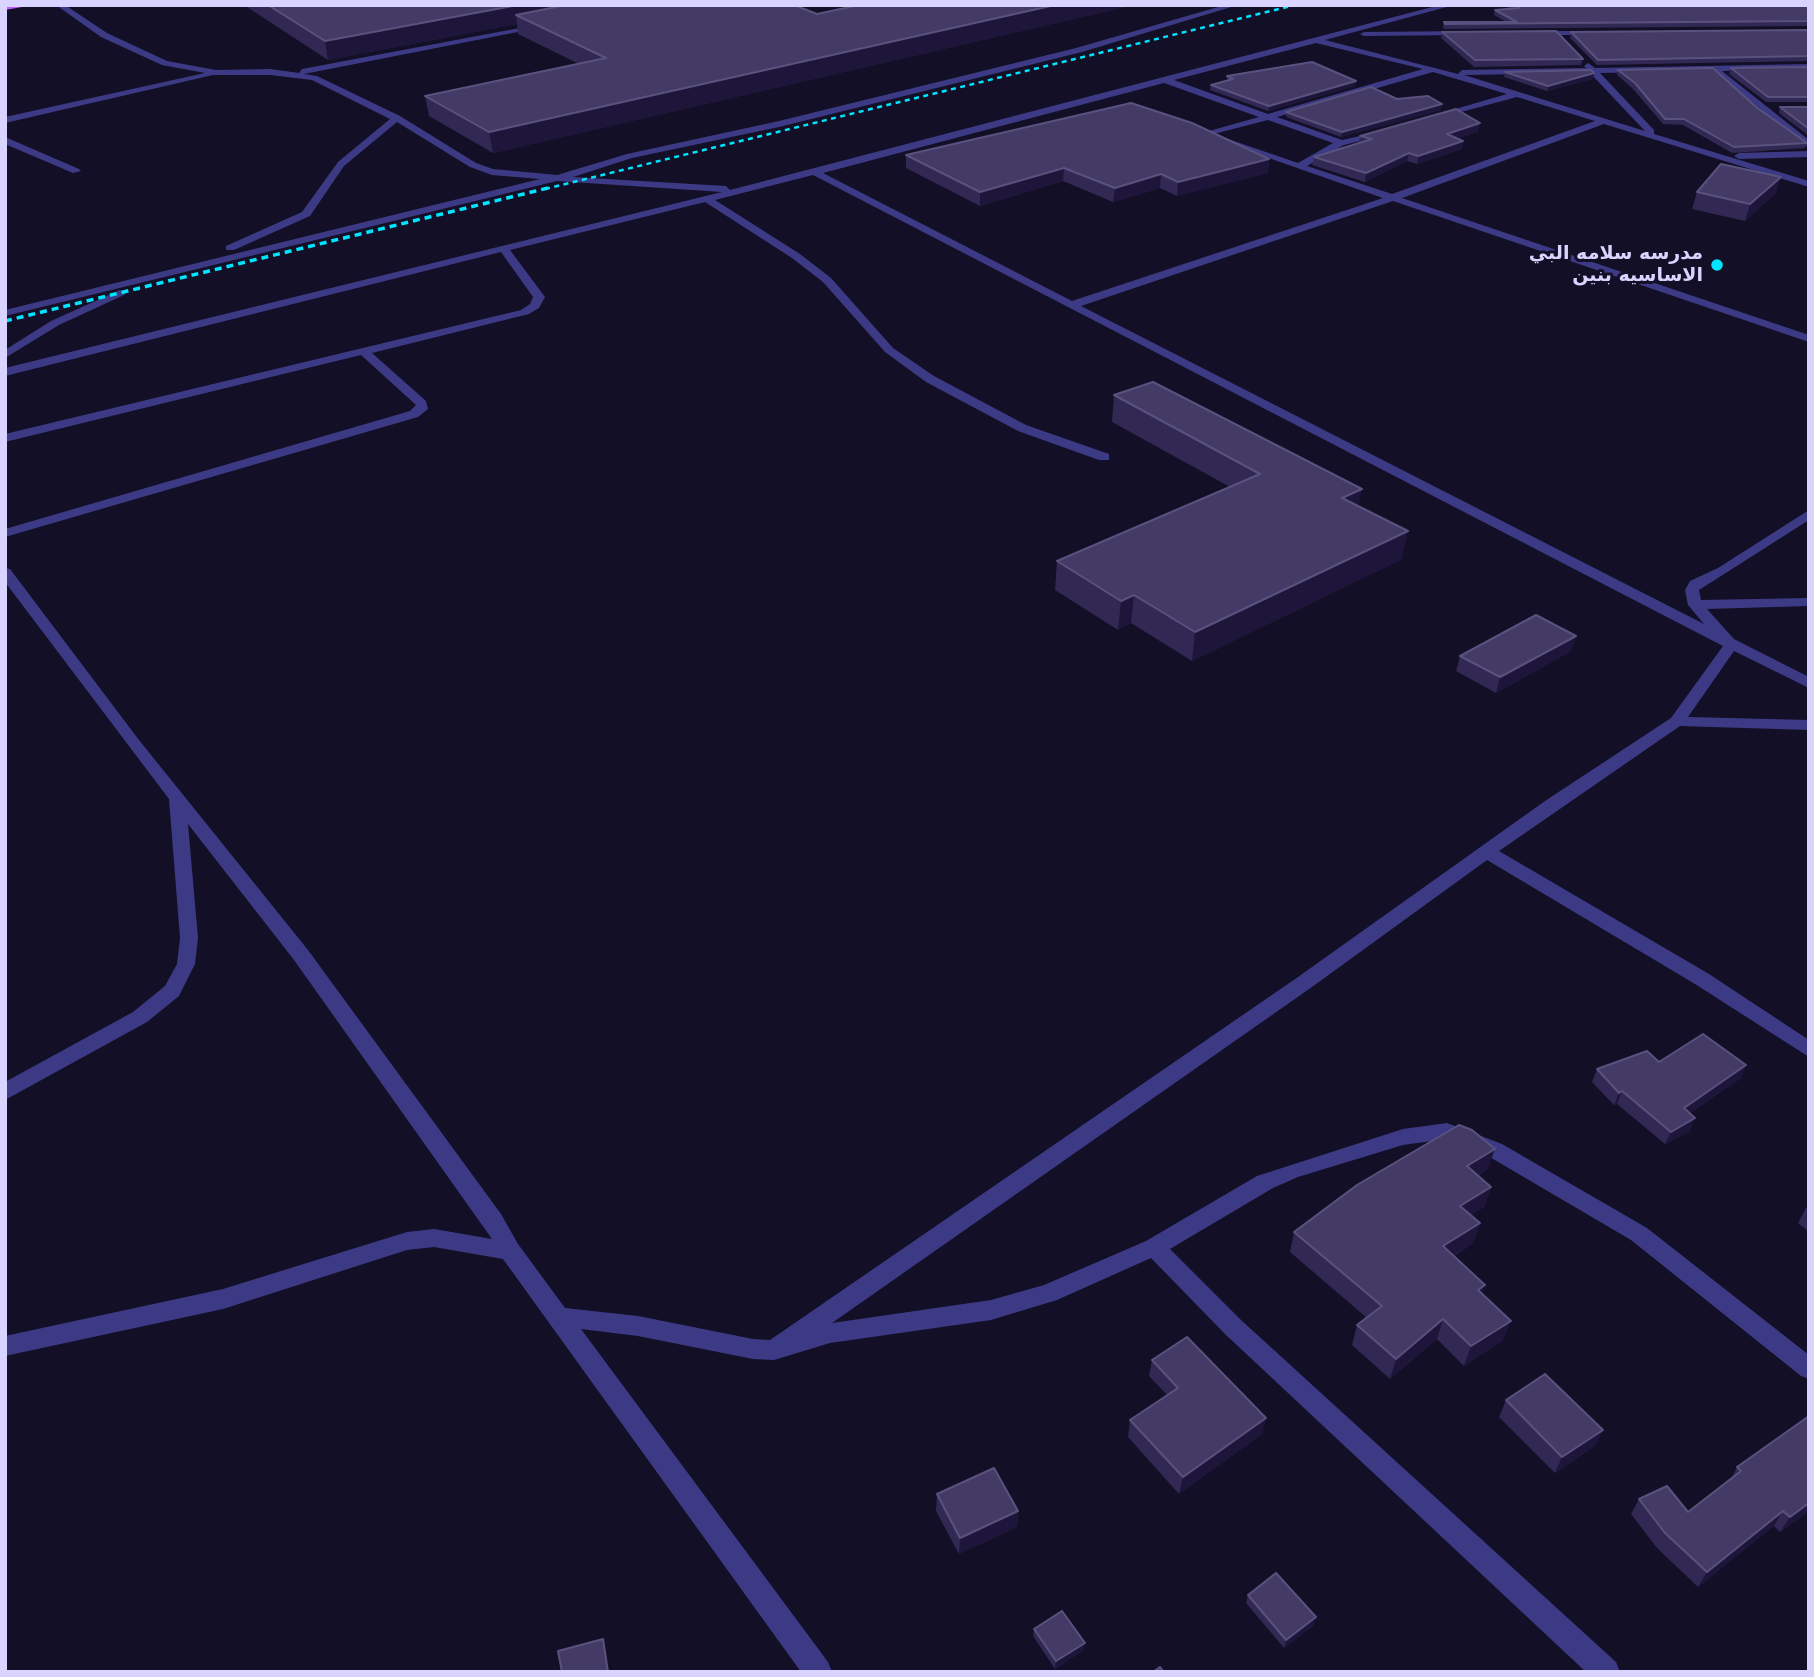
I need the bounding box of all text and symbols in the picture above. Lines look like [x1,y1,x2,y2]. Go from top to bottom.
place label: مدرسه سلامه البي الاساسيه بنين [1529,243,1703,287]
marker: مدرسه سلامه البي الاساسيه بنين [1709,257,1725,273]

